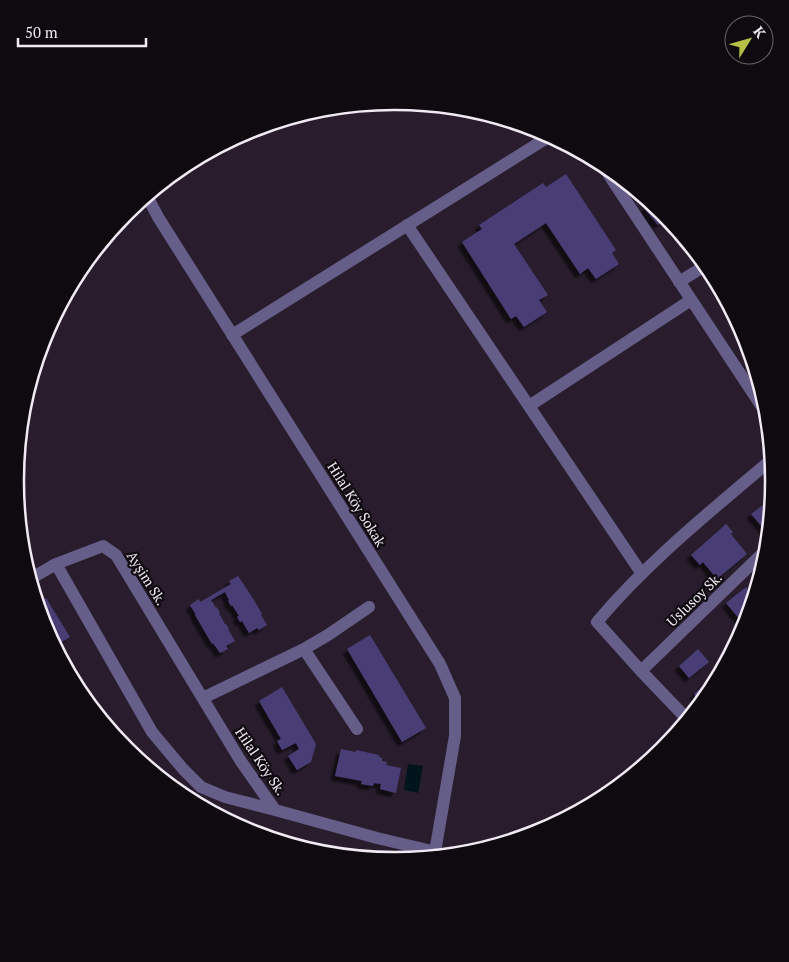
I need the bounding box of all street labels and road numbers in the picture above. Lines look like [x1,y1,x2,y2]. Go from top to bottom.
street label: Hilal Köy Sokak [323,458,391,551]
street label: Ayşim Sk. [123,547,171,609]
street label: Uslusoy Sk. [662,568,726,630]
street label: Hilal Köy Sk. [231,723,291,799]

